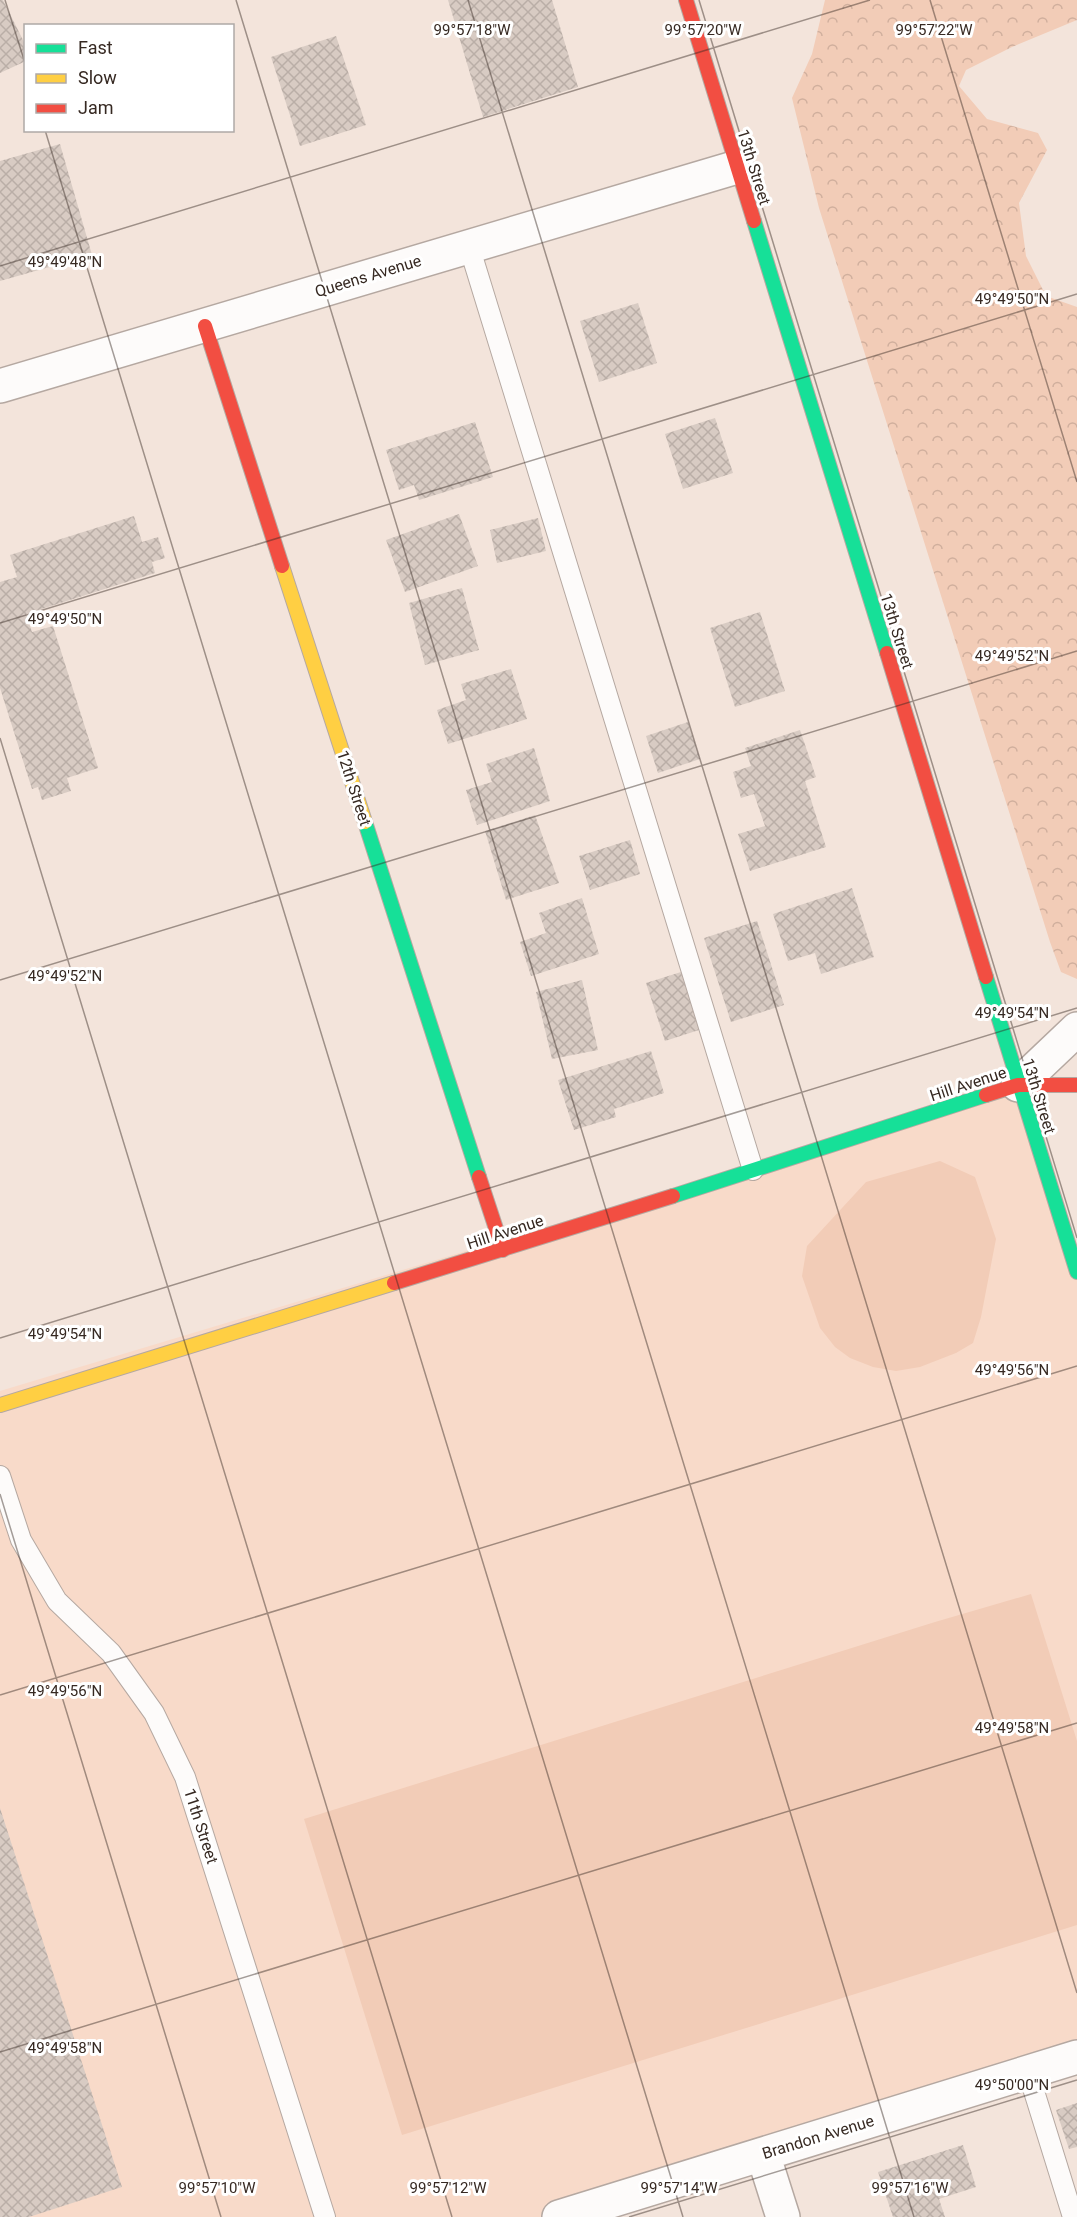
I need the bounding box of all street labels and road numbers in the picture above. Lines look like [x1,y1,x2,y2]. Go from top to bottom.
street label: 13th Street [733,127,775,207]
street label: Queens Avenue [313,251,423,301]
street label: 13th Street [876,591,918,671]
street label: 12th Street [333,748,375,828]
street label: 13th Street [1018,1056,1060,1136]
street label: Hill Avenue [927,1063,1009,1105]
street label: Hill Avenue [464,1211,546,1253]
street label: 11th Street [180,1786,222,1866]
street label: Brandon Avenue [760,2111,876,2163]

